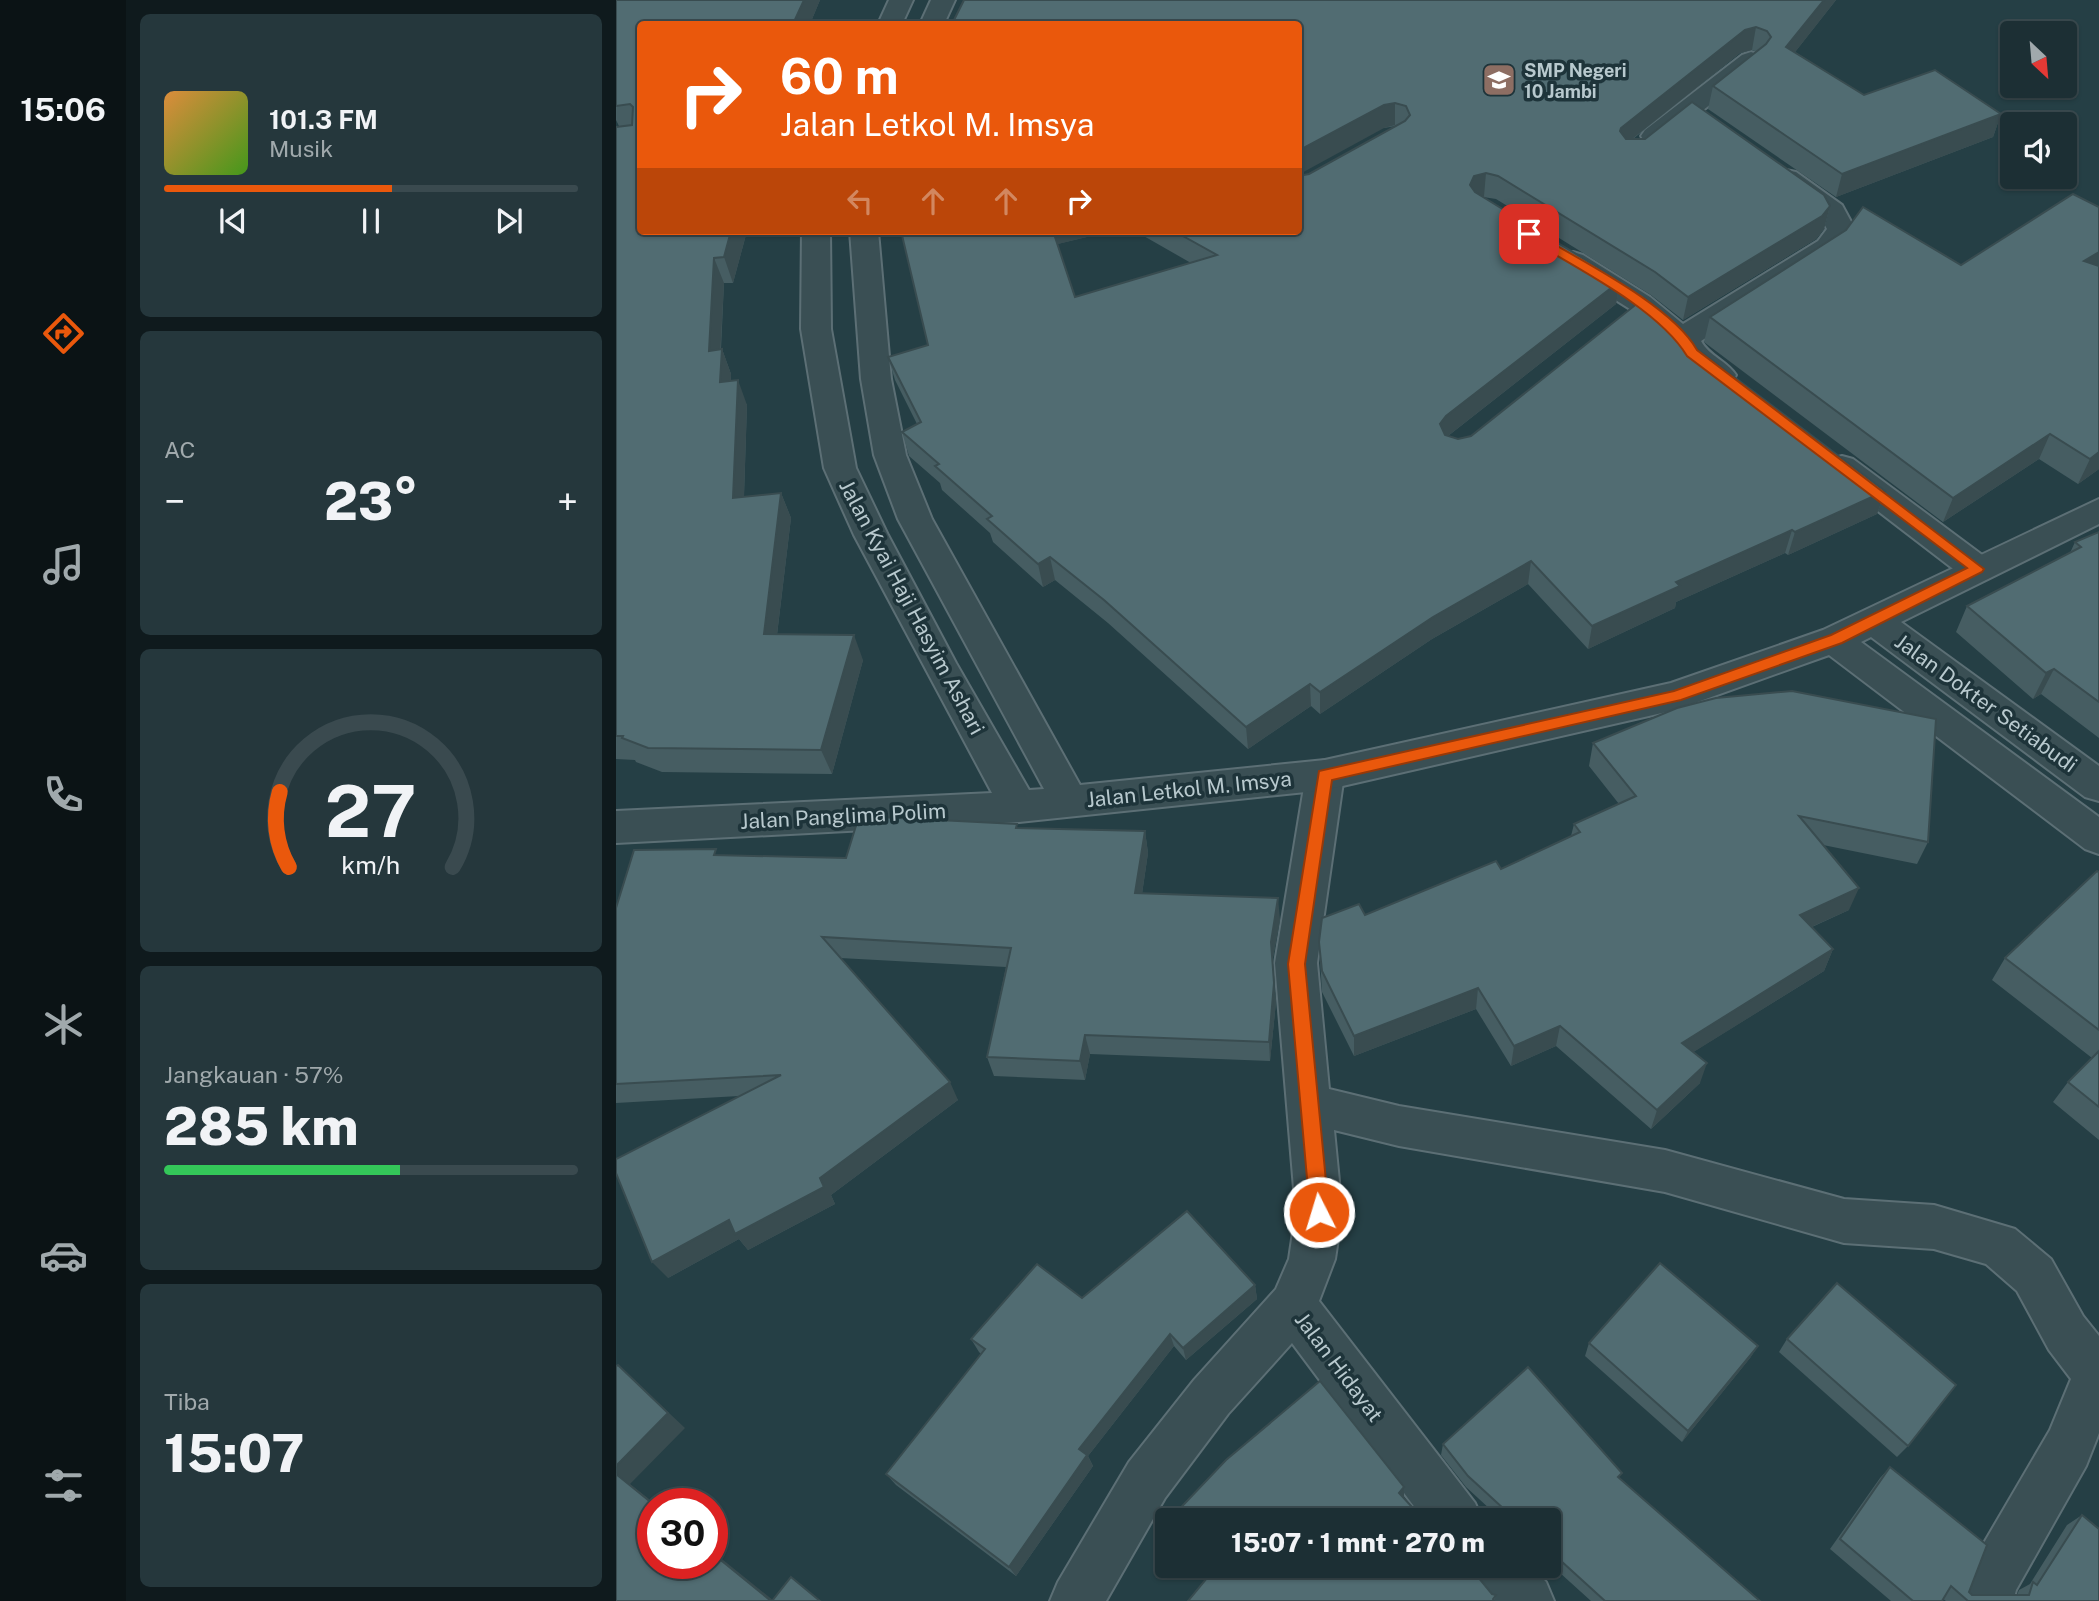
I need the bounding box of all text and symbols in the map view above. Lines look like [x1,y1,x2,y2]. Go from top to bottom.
north arrow [2000,21,2077,98]
map controls [2000,21,2077,189]
text: 60 m [780,47,899,105]
icon: right [665,49,756,140]
place label: SMP Negeri 10 Jambi [1524,60,1627,102]
school or university icon: SMP Negeri 10 Jambi [1480,61,1518,99]
text: 15:06 [20,91,106,128]
text: 101.3 FM [269,104,378,135]
text: Jalan Letkol M. Imsya [780,106,1094,143]
button: sound [2000,112,2077,189]
text: Musik [269,135,333,162]
icon: left [841,182,879,220]
icon: ahead [914,182,952,220]
icon: ahead [987,182,1025,220]
icon: right [1060,182,1098,220]
icon: previous [214,202,252,240]
icon: pause [352,202,390,240]
icon: next [490,202,528,240]
pin [1499,204,1559,264]
icon: arrive [1510,215,1548,253]
icon: directions [39,309,88,358]
text: AC [164,436,195,463]
text: 23° [324,471,418,532]
street label: Jalan Kyai Haji Hasyim Ashari [834,475,990,739]
text: − [164,479,185,524]
text: + [557,479,578,524]
icon: music [39,540,88,589]
street label: Jalan Dokter Setiabudi [1890,629,2082,777]
street label: Jalan Letkol M. Imsya [1085,766,1293,812]
text: 27 [325,768,417,853]
icon: phone [39,770,88,819]
street label: Jalan Panglima Polim [739,798,947,834]
text: km/h [342,849,400,879]
icon: climate [39,1000,88,1049]
text: Jangkauan · 57% [164,1061,344,1088]
text: 285 km [164,1096,358,1157]
position arrow [1282,1175,1356,1249]
icon: car [39,1231,88,1280]
street label: Jalan Hidayat [1290,1307,1388,1427]
text: Tiba [164,1388,210,1415]
text: 15:07 [164,1423,304,1484]
icon: filters [39,1461,88,1510]
speed limit sign: 30 [637,1488,728,1579]
text: 15:07 · 1 mnt · 270 m [1231,1527,1485,1558]

